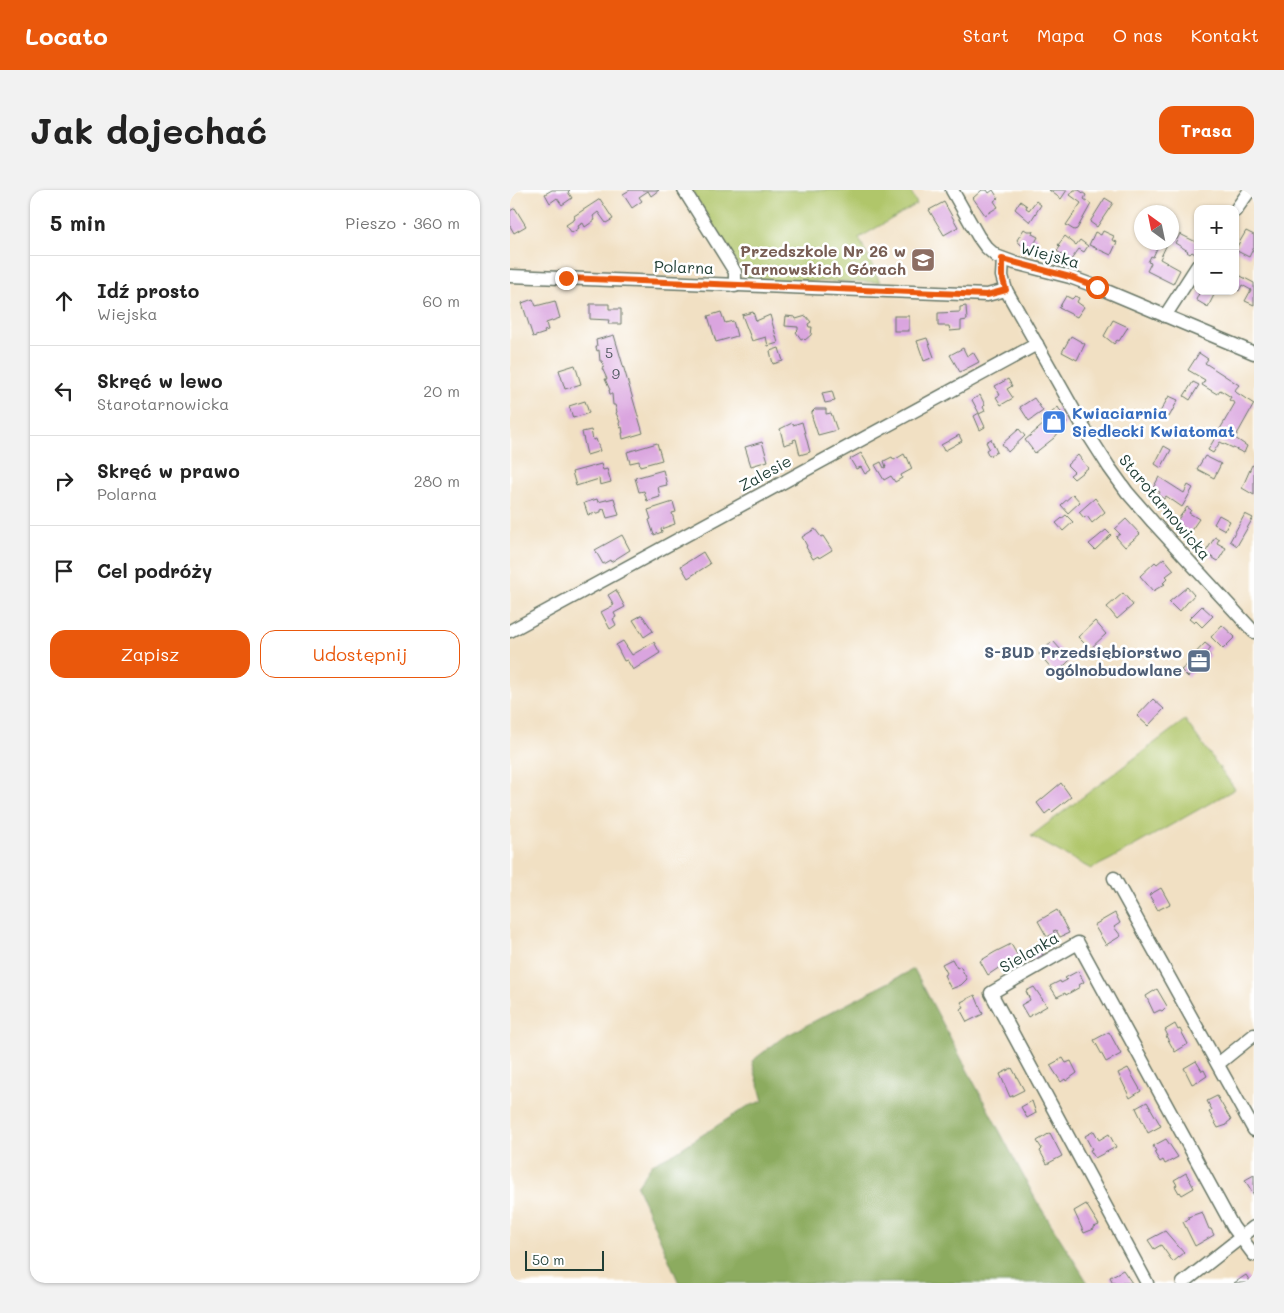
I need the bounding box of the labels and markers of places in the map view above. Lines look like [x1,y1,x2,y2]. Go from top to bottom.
place label: Przedszkole Nr 26 w Tarnowskich Górach [740,240,906,279]
school or university icon: Przedszkole Nr 26 w Tarnowskich Górach [910,247,936,273]
place label: Kwiaciarnia Siedlecki Kwiatomat [1072,402,1235,441]
shop icon: Kwiaciarnia Siedlecki Kwiatomat [1041,409,1067,435]
place label: S-BUD Przedsiębiorstwo ogólnobudowlane [984,641,1182,680]
office icon: S-BUD Przedsiębiorstwo ogólnobudowlane [1186,648,1212,674]

